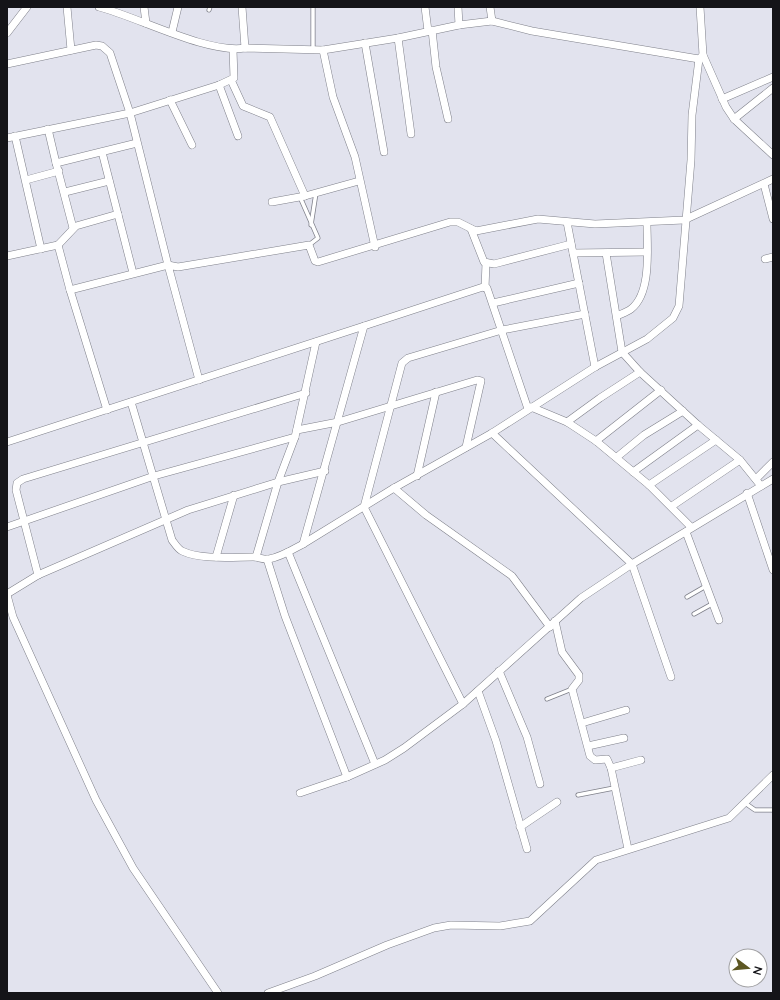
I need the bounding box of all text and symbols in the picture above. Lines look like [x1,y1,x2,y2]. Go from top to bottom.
north arrow [728,948,768,988]
text: N [751,965,766,977]

